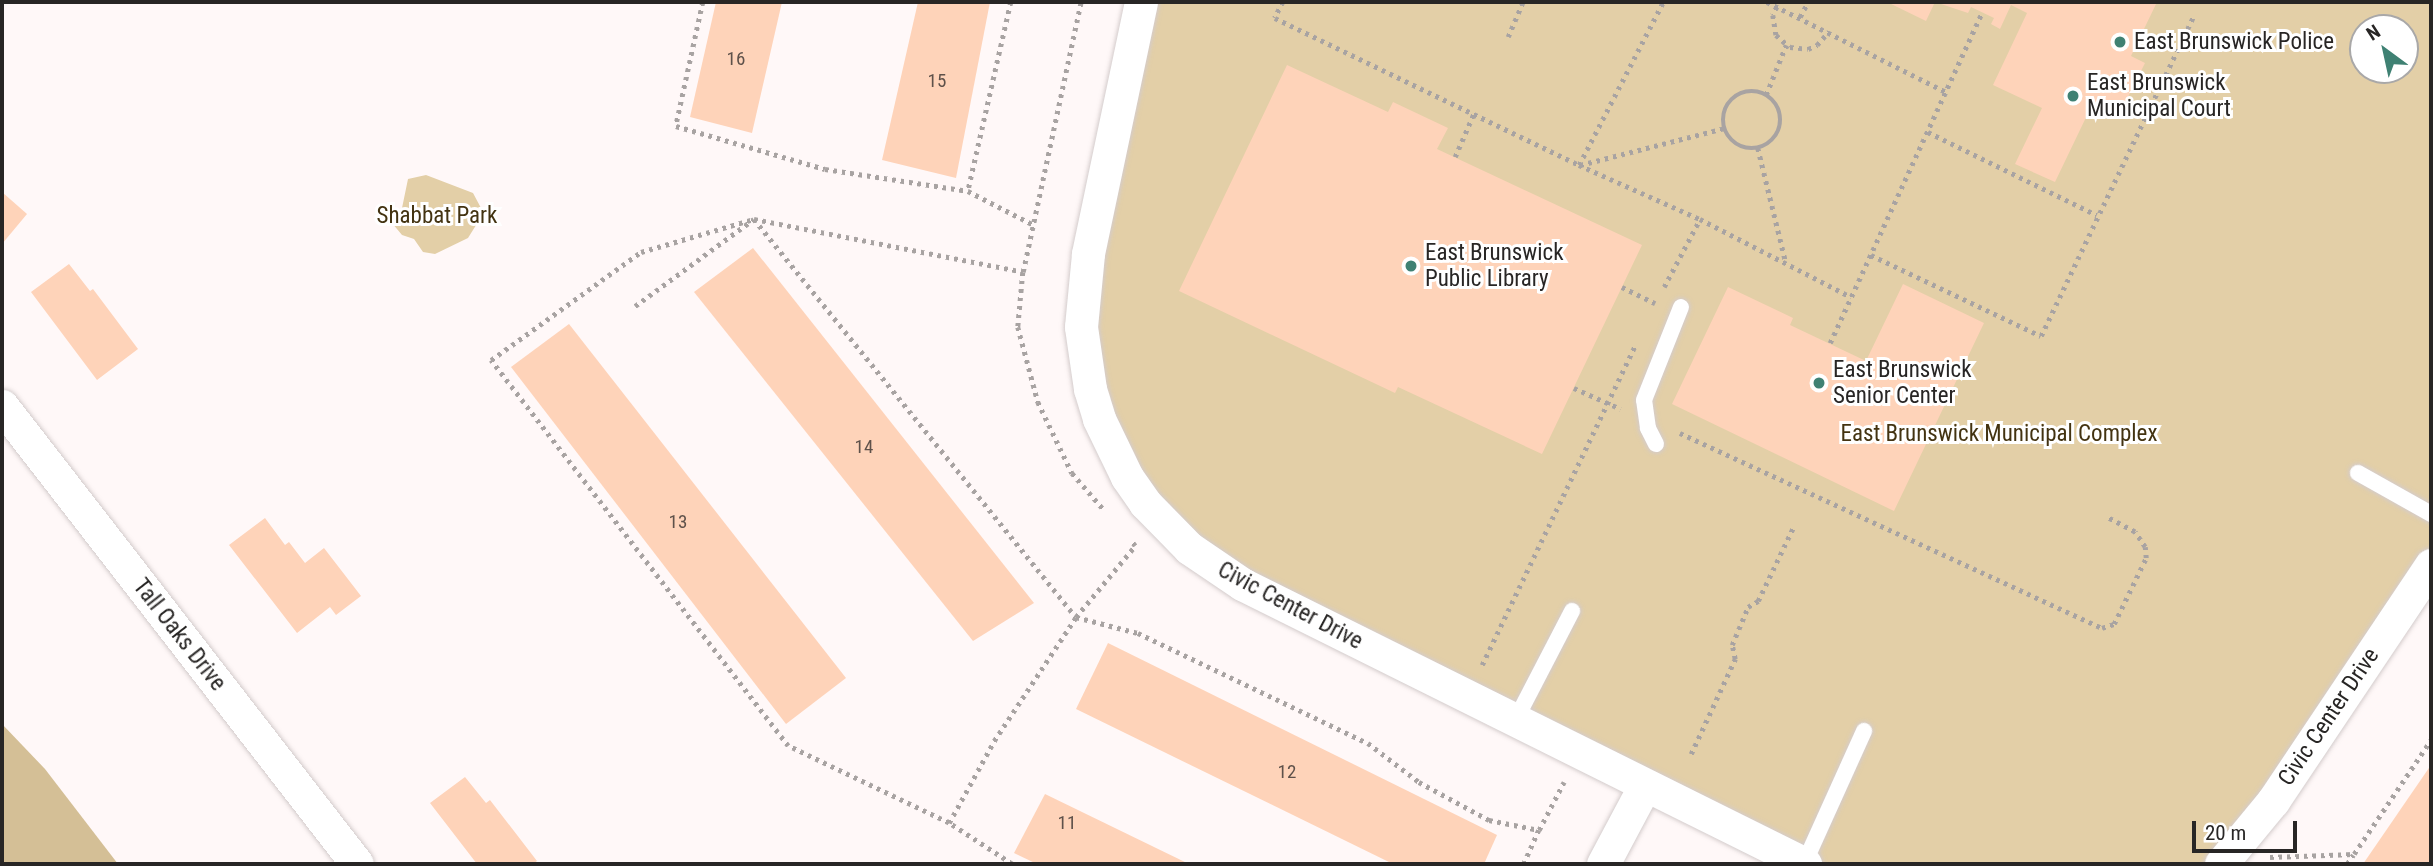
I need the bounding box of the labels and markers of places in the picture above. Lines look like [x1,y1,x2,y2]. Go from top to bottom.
place label: East Brunswick Police [2134,28,2334,56]
marker: East Brunswick Police [2112,34,2128,50]
place label: East Brunswick Municipal Court [2087,69,2231,123]
marker: East Brunswick Municipal Court [2065,88,2081,104]
place label: East Brunswick Public Library [1425,239,1564,293]
marker: East Brunswick Public Library [1403,258,1419,274]
place label: East Brunswick Senior Center [1833,356,1972,410]
marker: East Brunswick Senior Center [1811,375,1827,391]

